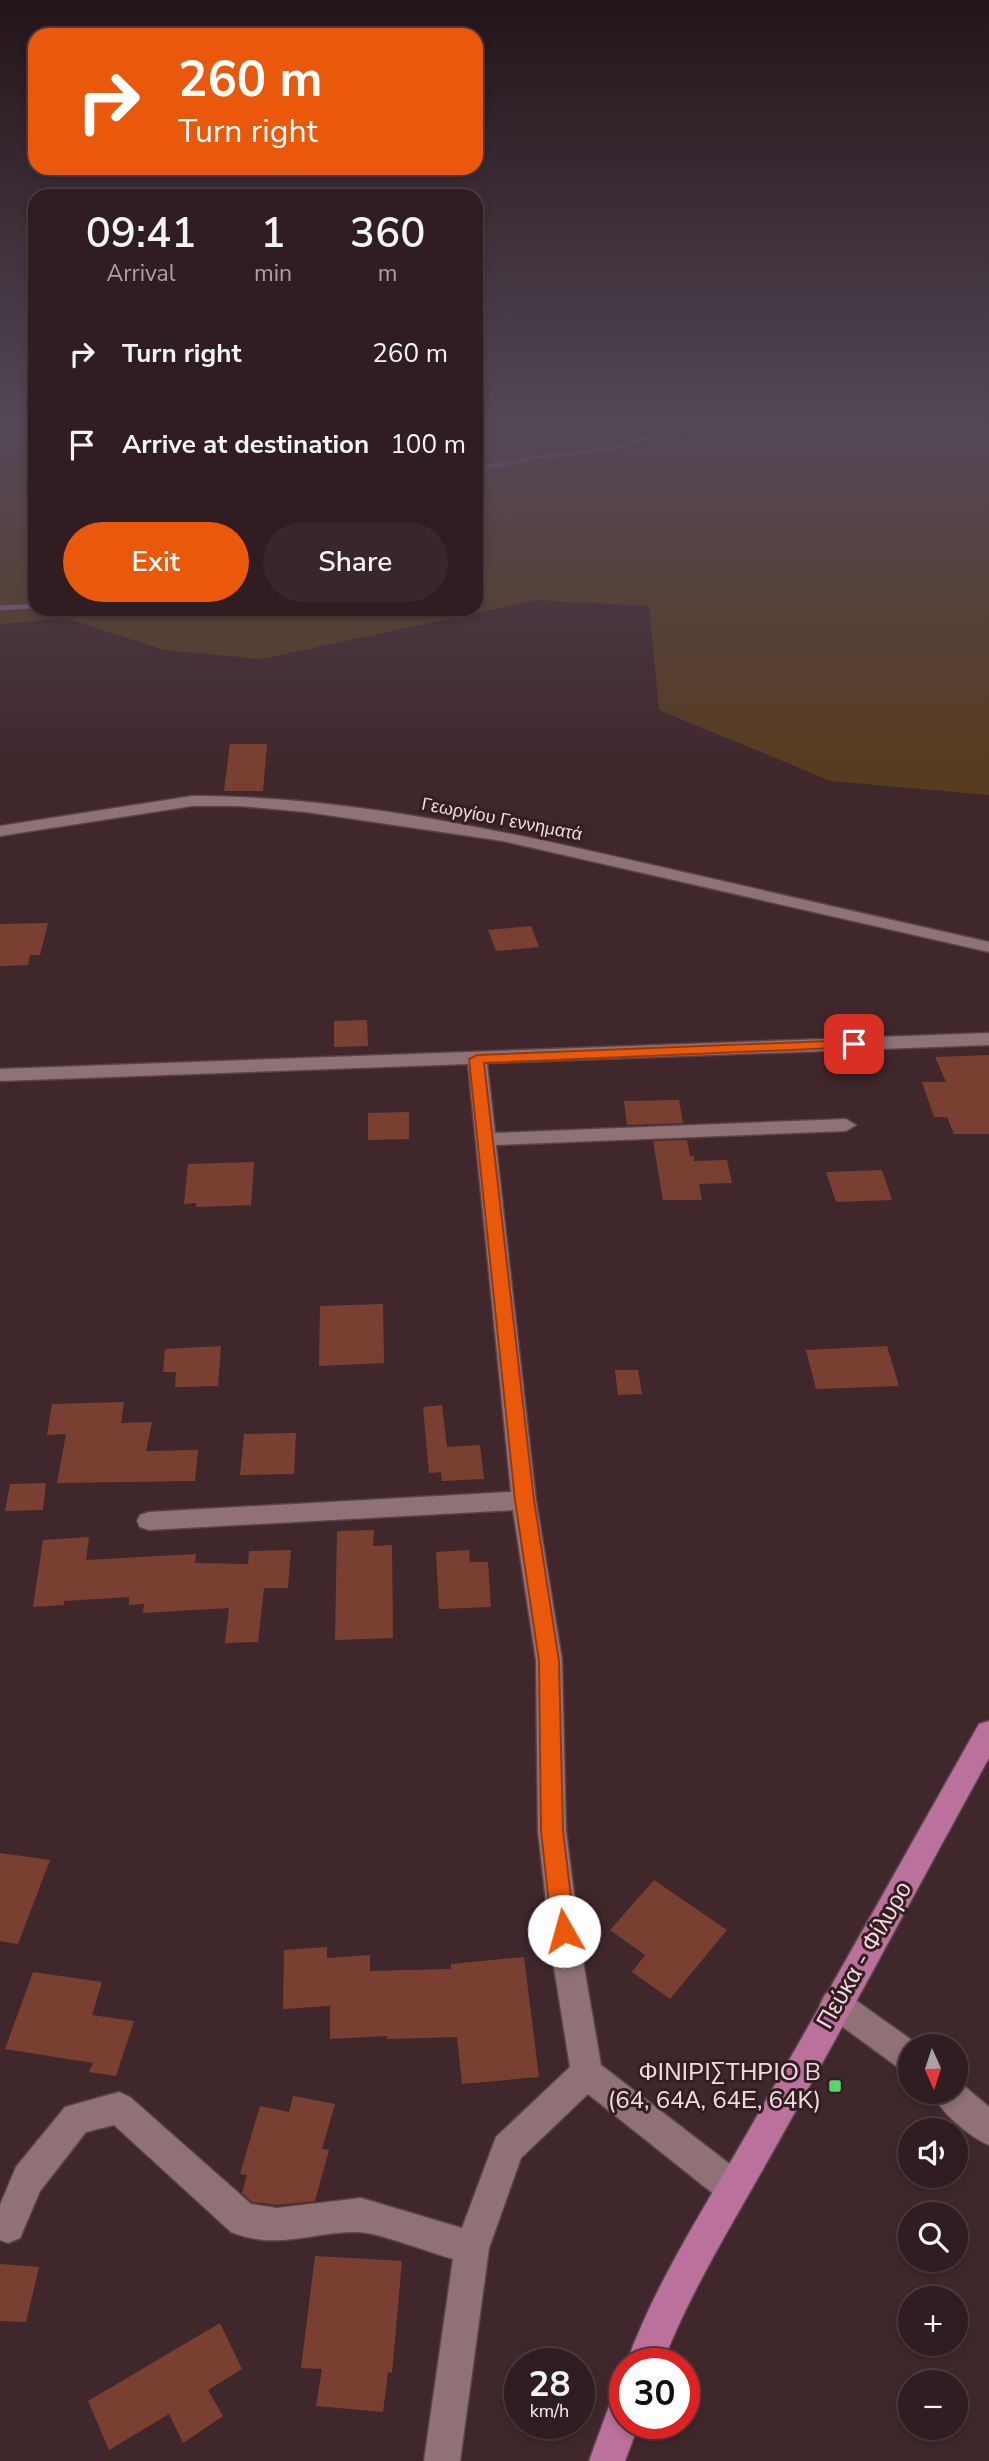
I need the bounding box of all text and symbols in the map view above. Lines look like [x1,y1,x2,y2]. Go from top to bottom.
text: 260 m [178,46,322,113]
icon: right [63,56,154,147]
text: Turn right [178,110,318,153]
text: 09:41 [86,205,196,262]
text: 1 [260,205,286,262]
text: 360 [350,205,425,262]
text: Arrival [106,258,176,289]
text: min [254,258,292,289]
text: m [378,258,397,289]
icon: right [63,335,101,373]
text: Turn right [122,336,241,371]
text: 260 m [372,336,448,371]
icon: arrive [63,426,101,464]
text: Arrive at destination [122,427,369,462]
text: 100 m [390,427,466,462]
button: Exit [63,522,249,602]
button: Share [263,522,448,602]
street label: Γεωργίου Γεννηματά [419,792,585,846]
pin [824,1014,884,1074]
icon: arrive [835,1025,873,1063]
street label: Πεύκα - Φίλυρο [809,1875,919,2035]
position arrow [527,1894,601,1968]
north arrow [898,2034,968,2104]
map controls [898,2034,968,2440]
place label: ΦΙΝΙΡΙΣΤΗΡΙΟ B (64, 64Α, 64Ε, 64Κ) [608,2056,821,2116]
marker: ΦΙΝΙΡΙΣΤΗΡΙΟ B (64, 64Α, 64Ε, 64Κ) [827,2078,843,2094]
button: sound [898,2118,968,2188]
button: search [898,2202,968,2272]
button: + [898,2286,968,2356]
speed limit sign: 30 [609,2348,700,2439]
text: 28 [528,2361,571,2408]
button: − [898,2370,968,2440]
text: km/h [530,2399,569,2423]

